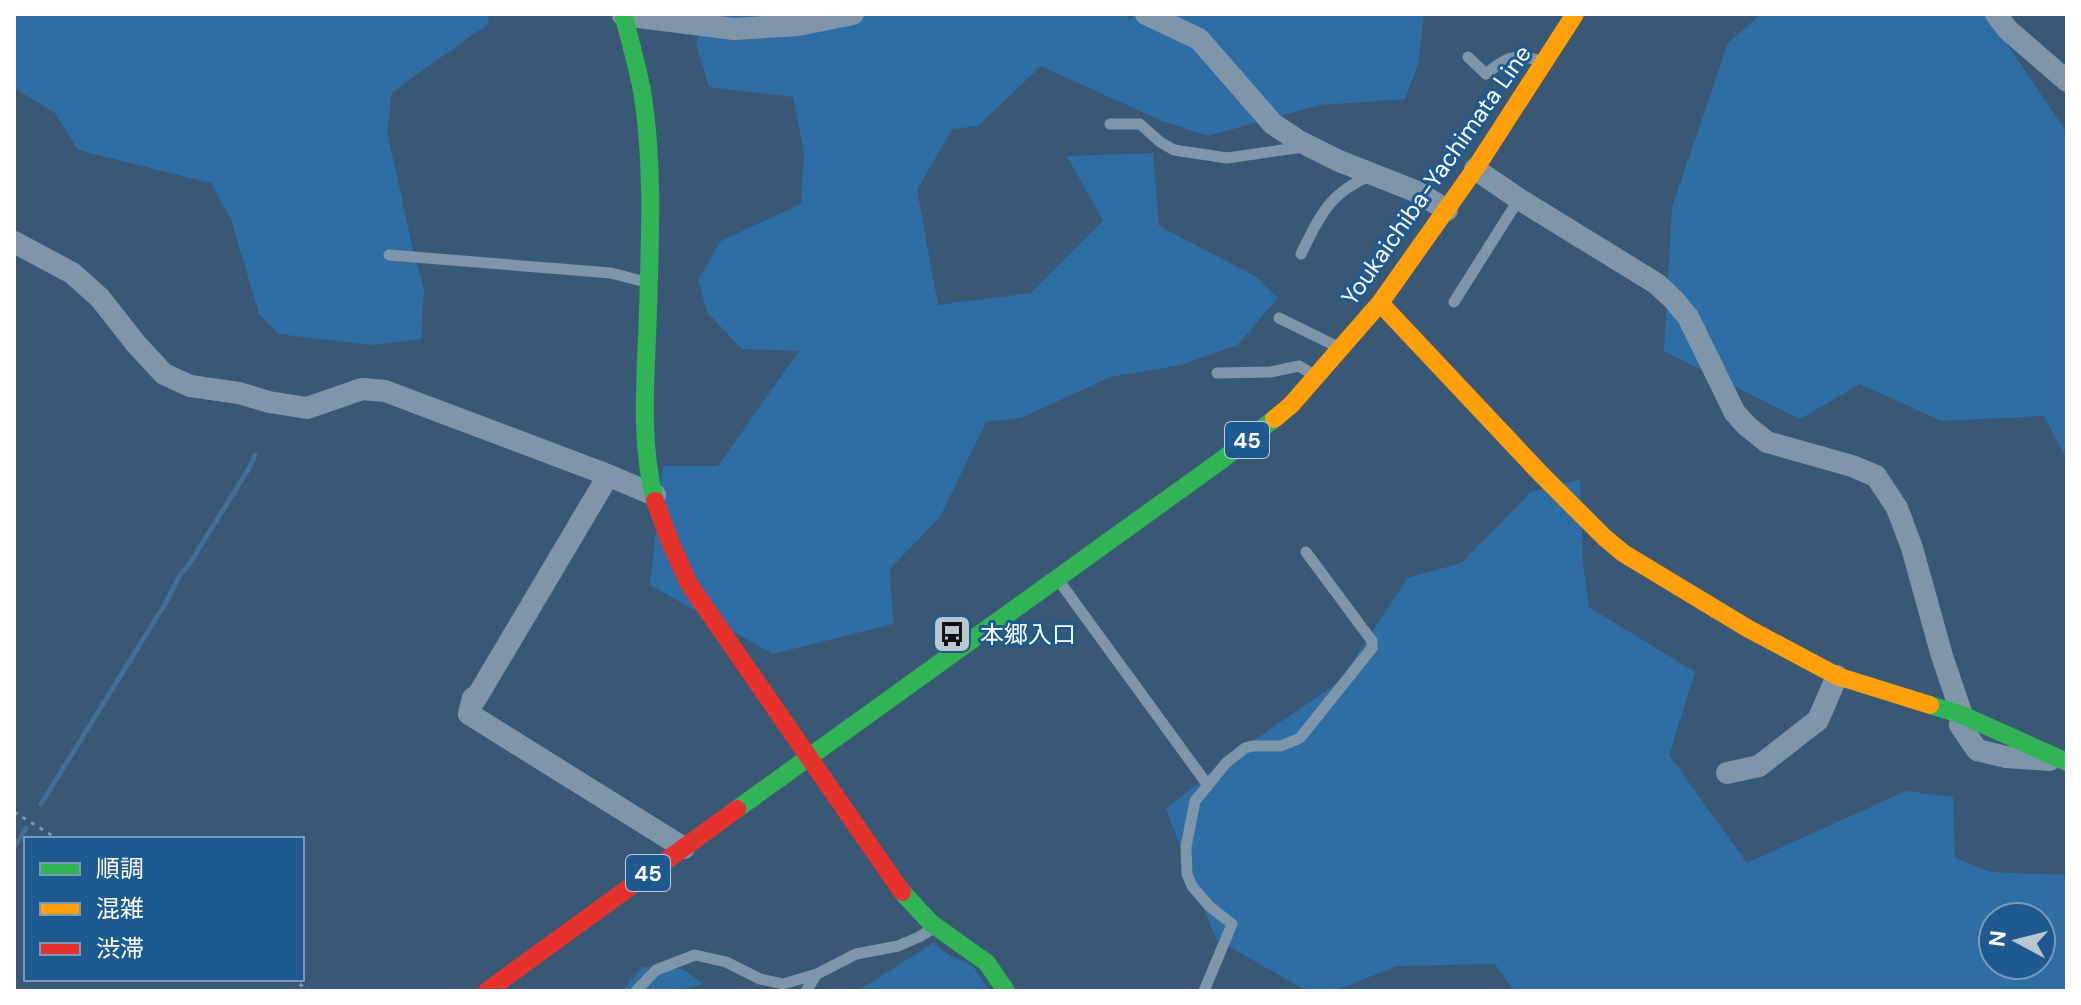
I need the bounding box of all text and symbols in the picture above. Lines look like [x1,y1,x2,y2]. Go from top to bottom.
street label: Youkaichiba-Yachimata Line [1334,39,1538,311]
road number: 45 [1225,422,1269,458]
bus stop icon: 本郷入口 [931,613,973,655]
place label: 本郷入口 [980,619,1076,650]
legend [24,837,304,981]
text: 順調 [96,853,144,884]
road number: 45 [626,855,670,891]
text: 混雑 [96,893,144,924]
north arrow [1977,901,2057,981]
text: N [1982,929,2013,948]
text: 渋滞 [96,933,144,964]

